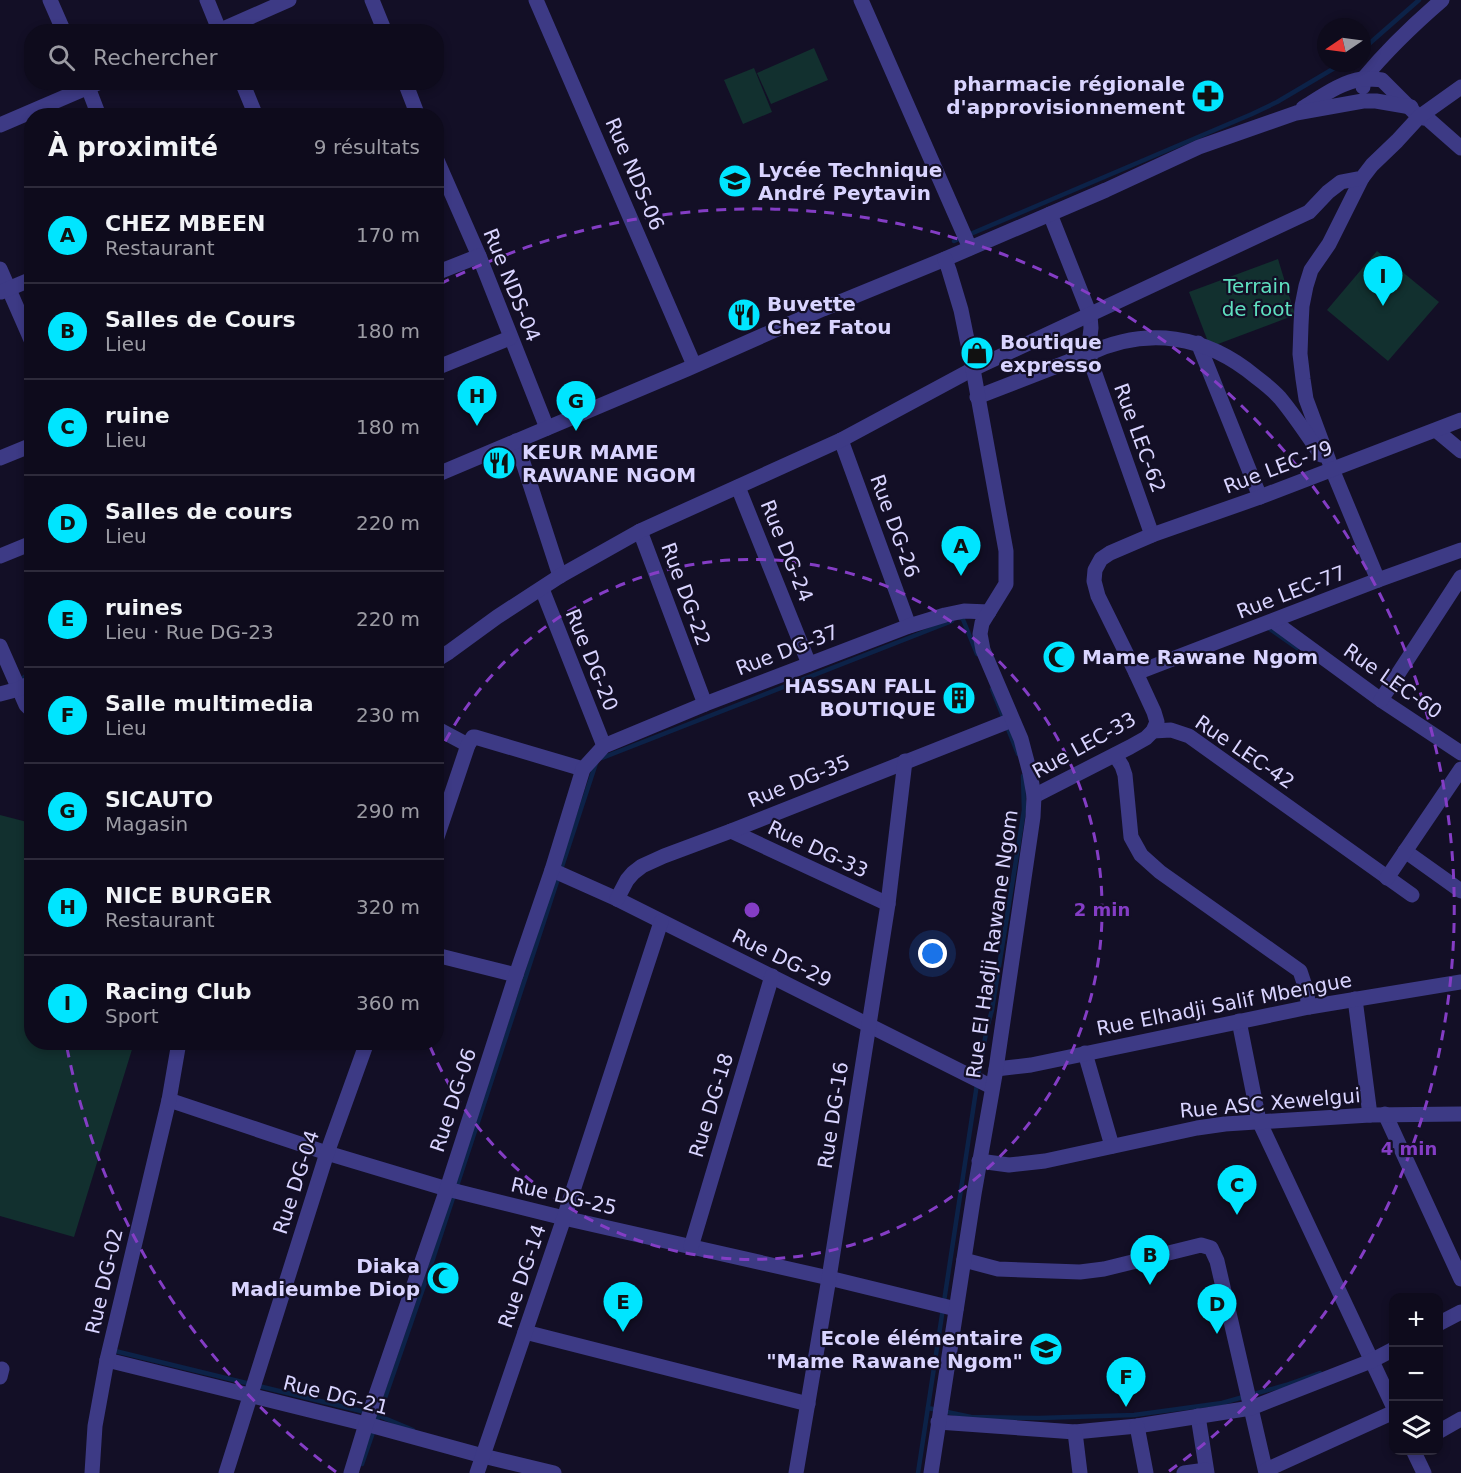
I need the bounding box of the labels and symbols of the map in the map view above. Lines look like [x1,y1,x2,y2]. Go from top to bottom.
north arrow [1317,18,1371,72]
place label: pharmacie régionale d'approvisionnement [946,72,1185,119]
pharmacy icon: pharmacie régionale d'approvisionnement [1190,78,1226,114]
street label: Rue NDS-06 [600,114,670,234]
place label: Lycée Technique André Peytavin [758,158,942,205]
school or university icon: Lycée Technique André Peytavin [717,163,753,199]
street label: Rue NDS-04 [478,225,546,345]
pin: I [1364,256,1402,306]
park label: Terrain de foot [1222,274,1293,321]
place label: Buvette Chez Fatou [767,292,892,339]
restaurant icon: Buvette Chez Fatou [726,297,762,333]
place label: Boutique expresso [1000,330,1102,377]
shop icon: Boutique expresso [959,335,995,371]
pin: H [458,376,496,426]
street label: Rue LEC-62 [1109,380,1171,496]
pin: G [556,382,596,431]
street label: Rue LEC-79 [1220,435,1336,499]
place label: KEUR MAME RAWANE NGOM [522,440,696,487]
restaurant icon: KEUR MAME RAWANE NGOM [481,445,517,481]
street label: Rue DG-26 [865,471,925,581]
street label: Rue DG-24 [756,496,818,606]
pin: A [942,526,980,576]
street label: Rue DG-22 [656,539,716,649]
street label: Rue LEC-77 [1233,560,1349,624]
street label: Rue DG-20 [561,605,623,715]
street label: Rue DG-37 [732,619,842,681]
street label: Rue LEC-60 [1339,638,1447,724]
mosque icon: Mame Rawane Ngom [1041,639,1077,675]
place label: Mame Rawane Ngom [1082,645,1318,669]
place label: HASSAN FALL BOUTIQUE [784,674,936,721]
building icon: HASSAN FALL BOUTIQUE [941,680,977,716]
street label: Rue LEC-33 [1028,707,1140,783]
street label: Rue LEC-42 [1191,710,1299,794]
street label: Rue DG-35 [744,750,854,812]
street label: Rue El Hadji Rawane Ngom [961,808,1023,1080]
street label: Rue DG-33 [764,815,872,883]
text: 2 min [1074,899,1130,920]
centre of rings [742,900,762,920]
street label: Rue DG-29 [728,924,836,992]
your location [918,939,947,968]
street label: Rue Elhadji Salif Mbengue [1094,967,1354,1041]
street label: Rue DG-06 [425,1045,481,1155]
street label: Rue DG-18 [684,1050,738,1160]
street label: Rue DG-16 [813,1060,853,1170]
street label: Rue ASC Xewelgui [1179,1083,1361,1123]
street label: Rue DG-04 [268,1127,324,1237]
text: 4 min [1381,1138,1437,1159]
pin: C [1218,1166,1256,1215]
street label: Rue DG-25 [509,1172,619,1220]
street label: Rue DG-14 [493,1221,551,1331]
street label: Rue DG-02 [80,1226,128,1336]
pin: B [1130,1236,1170,1285]
place label: Diaka Madieumbe Diop [230,1254,420,1301]
mosque icon: Diaka Madieumbe Diop [425,1260,461,1296]
pin: E [604,1282,642,1332]
pin: D [1198,1284,1236,1334]
place label: Ecole élémentaire "Mame Rawane Ngom" [766,1326,1023,1373]
school or university icon: Ecole élémentaire "Mame Rawane Ngom" [1028,1331,1064,1367]
pin: F [1106,1358,1146,1407]
street label: Rue DG-21 [281,1370,391,1420]

